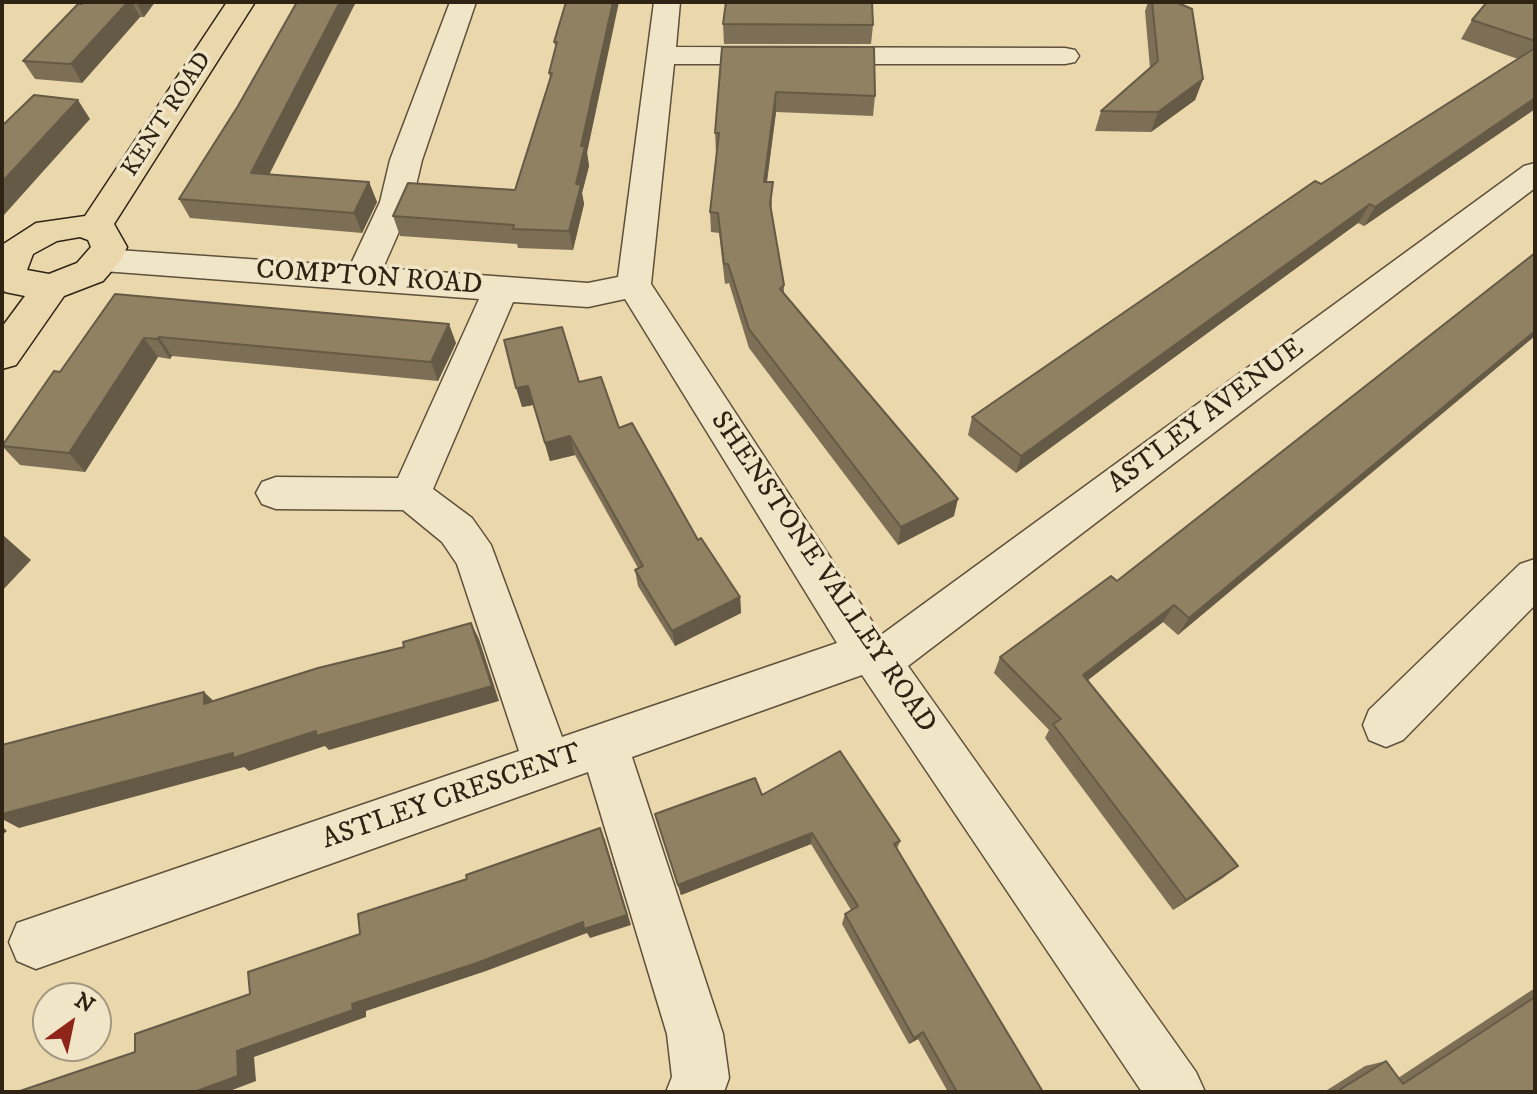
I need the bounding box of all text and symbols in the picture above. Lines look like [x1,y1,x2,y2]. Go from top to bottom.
street label: KENT ROAD [117,47,219,183]
street label: COMPTON ROAD [255,254,483,304]
street label: ASTLEY AVENUE [1102,332,1312,502]
street label: SHENSTONE VALLEY ROAD [702,406,942,740]
street label: ASTLEY CRESCENT [318,738,586,858]
north arrow [32,982,112,1062]
text: N [69,987,99,1019]

